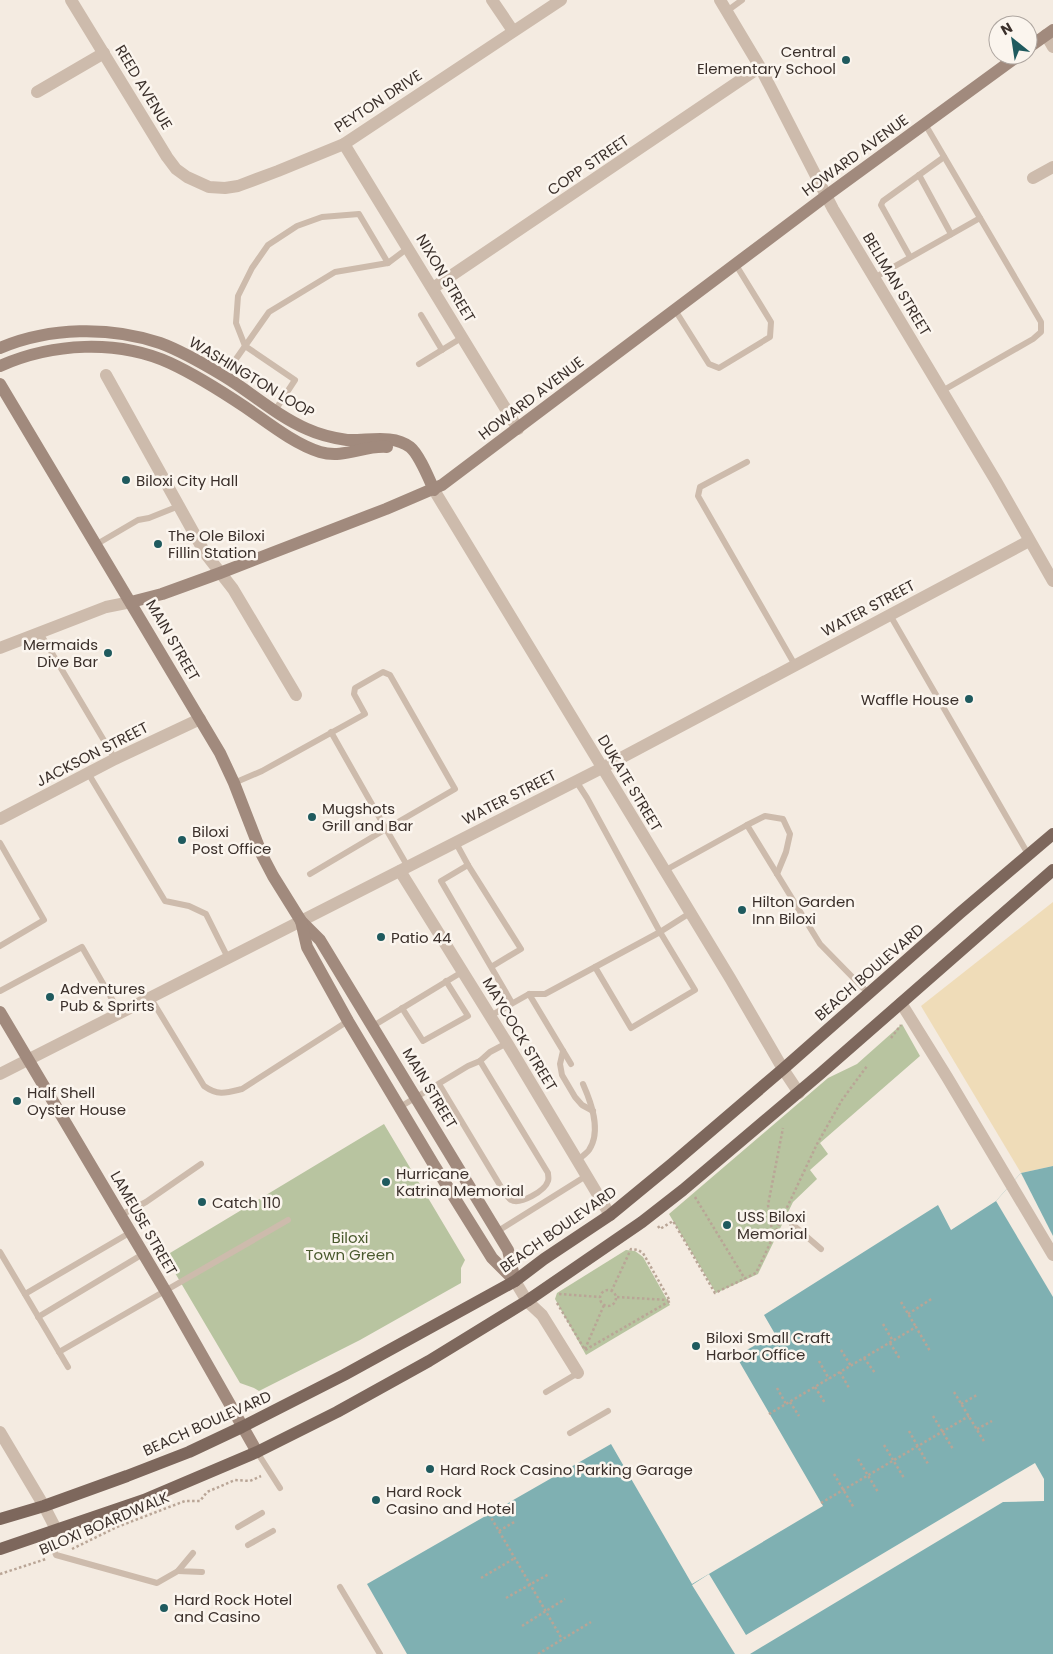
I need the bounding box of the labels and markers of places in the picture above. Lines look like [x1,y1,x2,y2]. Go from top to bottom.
place label: Central Elementary School [697,41,836,79]
marker: Central Elementary School [840,54,852,66]
place label: Biloxi City Hall [136,470,238,491]
marker: Biloxi City Hall [120,474,132,486]
place label: The Ole Biloxi Fillin Station [168,525,265,563]
marker: The Ole Biloxi Fillin Station [152,538,164,550]
place label: Mermaids Dive Bar [23,634,98,672]
marker: Mermaids Dive Bar [102,647,114,659]
place label: Waffle House [861,689,959,710]
marker: Waffle House [963,693,975,705]
place label: Mugshots Grill and Bar [322,798,414,836]
marker: Mugshots Grill and Bar [306,811,318,823]
place label: Biloxi Post Office [192,821,271,859]
marker: Biloxi Post Office [176,834,188,846]
place label: Hilton Garden Inn Biloxi [752,891,855,929]
marker: Hilton Garden Inn Biloxi [736,904,748,916]
place label: Patio 44 [391,927,451,948]
marker: Patio 44 [375,931,387,943]
place label: Adventures Pub & Sprirts [60,978,155,1016]
marker: Adventures Pub & Sprirts [44,991,56,1003]
place label: Half Shell Oyster House [27,1082,126,1120]
marker: Half Shell Oyster House [11,1095,23,1107]
place label: Hurricane Katrina Memorial [396,1163,524,1201]
marker: Hurricane Katrina Memorial [380,1176,392,1188]
place label: Catch 110 [212,1192,281,1213]
marker: Catch 110 [196,1196,208,1208]
place label: USS Biloxi Memorial [737,1206,807,1244]
marker: USS Biloxi Memorial [721,1219,733,1231]
place label: Biloxi Small Craft Harbor Office [706,1327,831,1365]
marker: Biloxi Small Craft Harbor Office [690,1340,702,1352]
place label: Hard Rock Casino Parking Garage [440,1459,693,1480]
marker: Hard Rock Casino Parking Garage [424,1463,436,1475]
place label: Hard Rock Casino and Hotel [386,1481,515,1519]
marker: Hard Rock Casino and Hotel [370,1494,382,1506]
place label: Hard Rock Hotel and Casino [174,1589,292,1627]
marker: Hard Rock Hotel and Casino [158,1602,170,1614]

